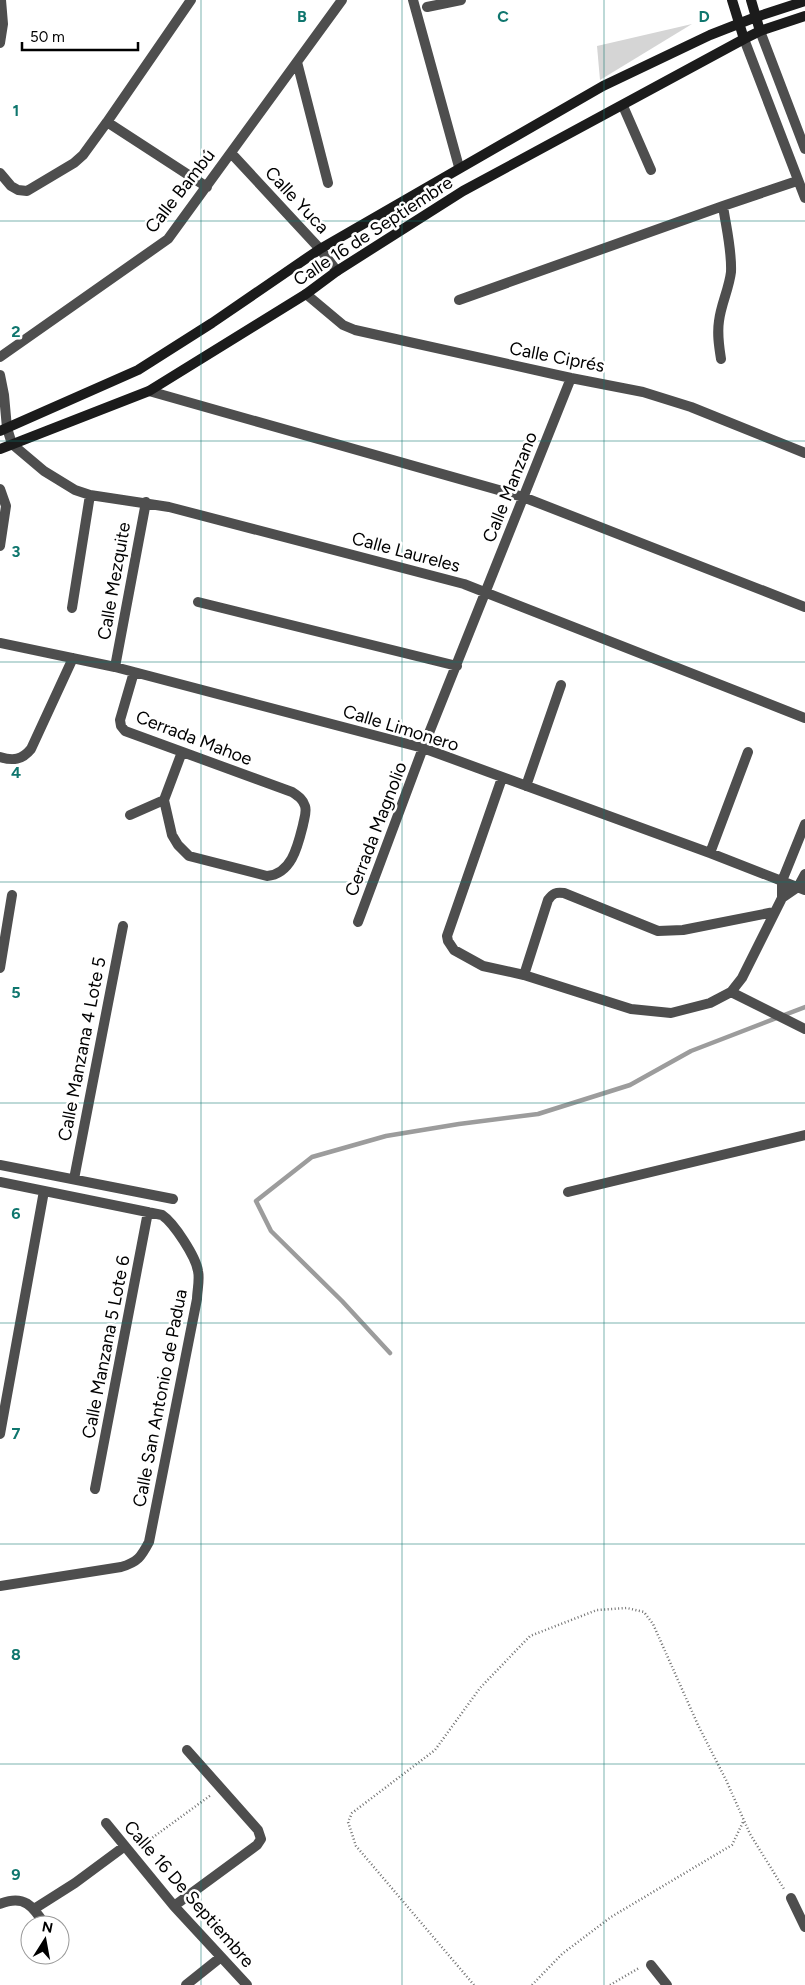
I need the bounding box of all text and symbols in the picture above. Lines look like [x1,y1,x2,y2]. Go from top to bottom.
text: B [297,7,307,26]
text: C [497,7,509,26]
text: D [698,7,710,26]
scale bar [22,20,139,52]
text: 50 m [30,28,65,46]
text: 1 [13,101,19,120]
street label: Calle Bambú [140,145,220,237]
street label: Calle Yuca [260,162,334,238]
street label: Calle 16 de Septiembre [289,171,457,291]
text: 2 [11,322,21,341]
street label: Calle Ciprés [508,337,606,377]
street label: Calle Manzano [478,428,542,546]
street label: Calle Mezquite [93,520,135,642]
street label: Calle Laureles [350,527,462,577]
text: 3 [12,542,21,561]
street label: Calle Limonero [340,700,462,756]
street label: Cerrada Mahoe [133,706,256,770]
street label: Cerrada Magnolio [340,759,412,899]
text: 4 [11,763,21,782]
street label: Calle Manzana 4 Lote 5 [53,955,111,1143]
text: 5 [11,983,21,1002]
text: 6 [11,1204,21,1223]
street label: Calle Manzana 5 Lote 6 [77,1253,135,1441]
street label: Calle San Antonio de Padua [128,1287,192,1509]
text: 7 [12,1424,21,1443]
text: 8 [11,1645,21,1664]
street label: Calle 16 De Septiembre [119,1816,259,1972]
text: 9 [11,1865,21,1884]
north arrow [20,1915,70,1965]
text: N [40,1918,54,1937]

